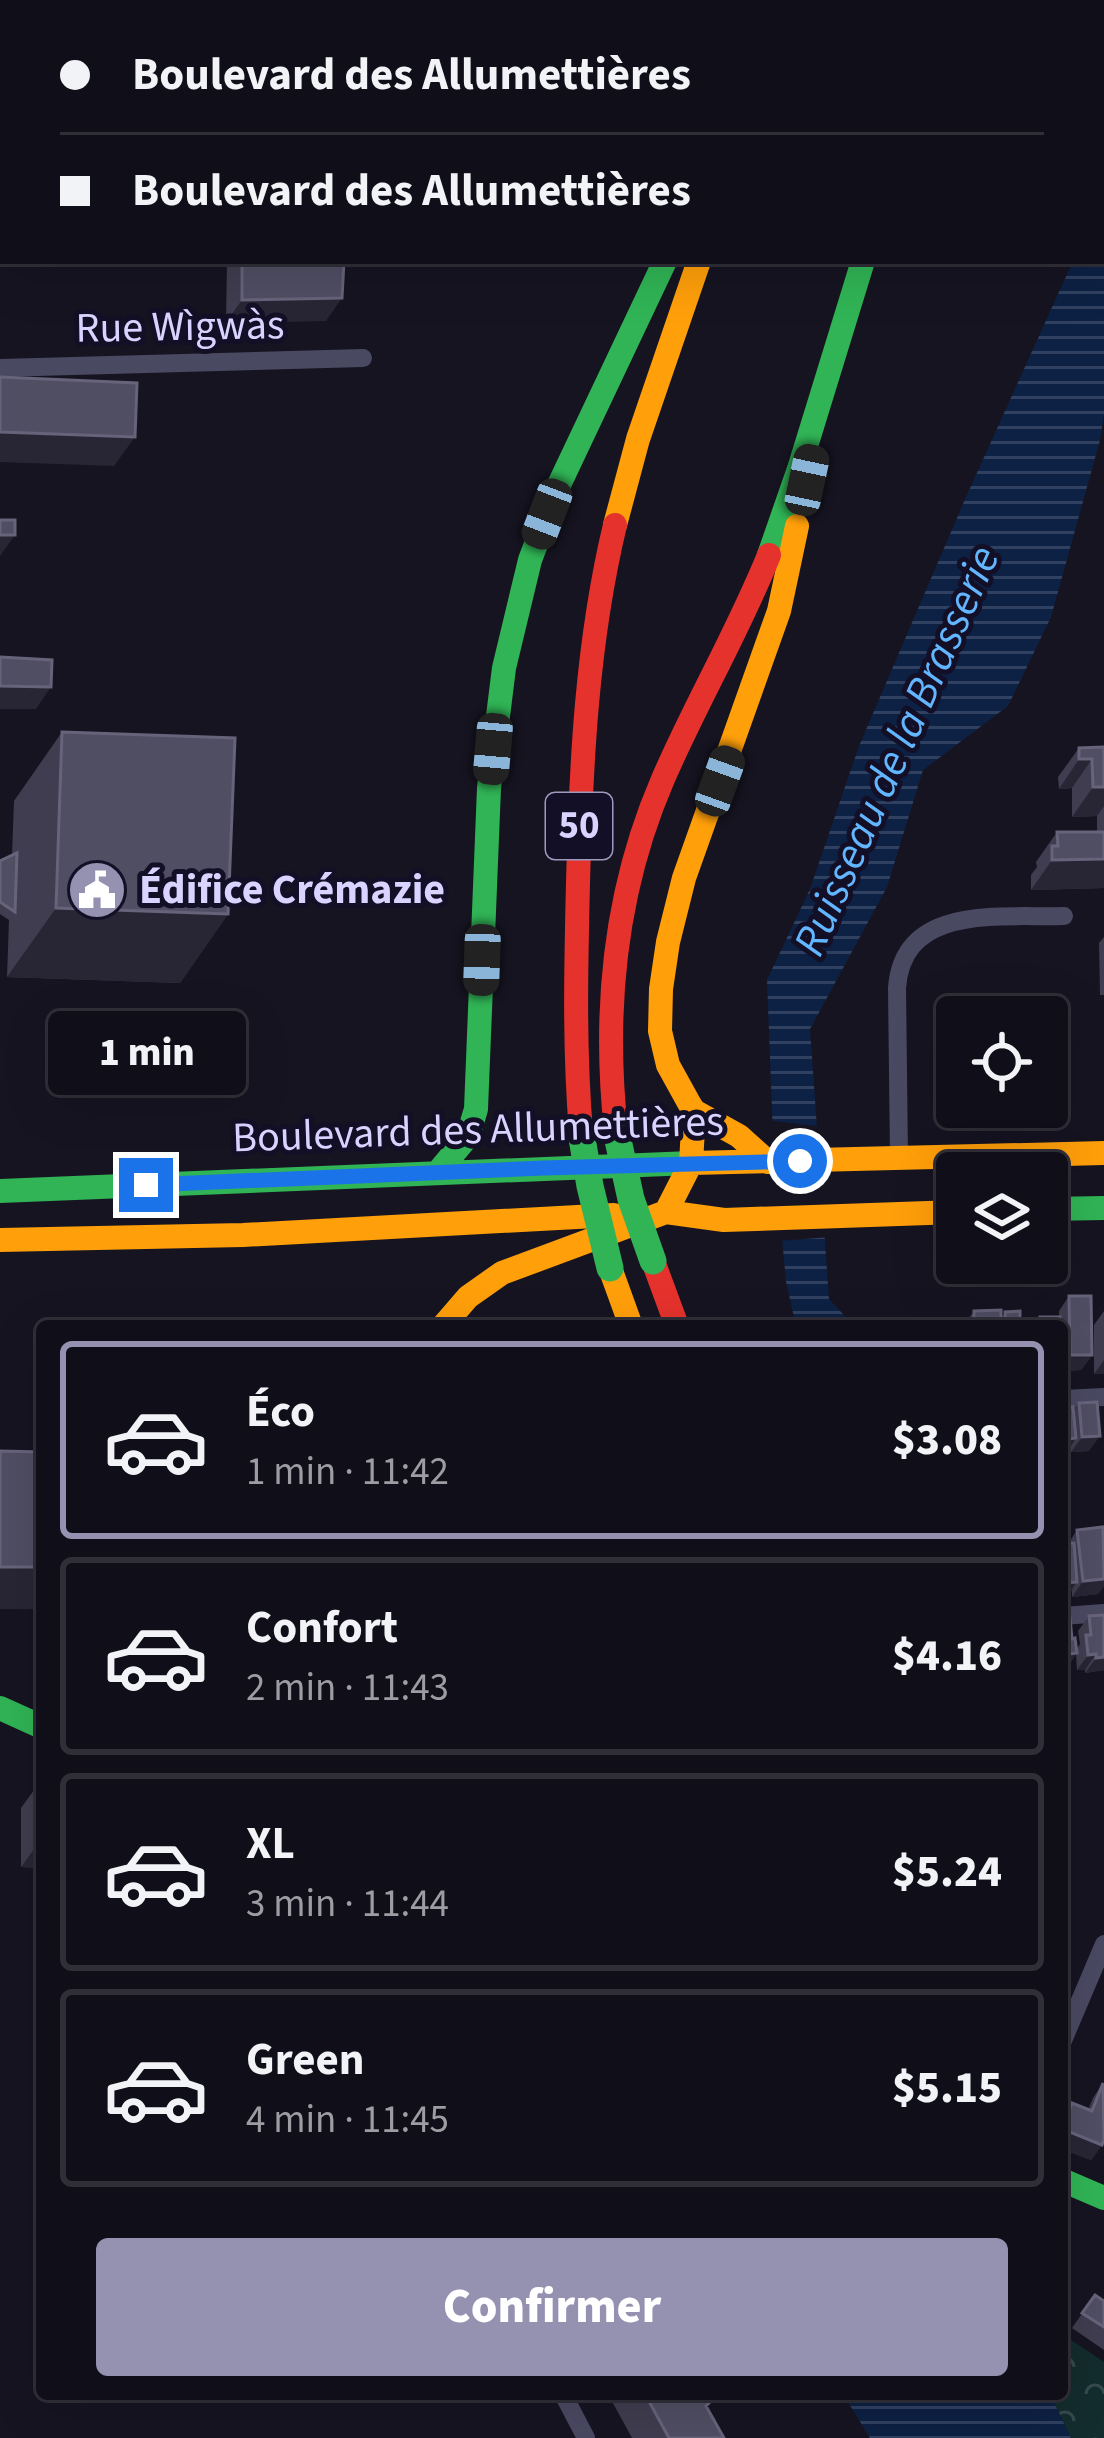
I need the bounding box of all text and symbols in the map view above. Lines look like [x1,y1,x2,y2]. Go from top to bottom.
text: Boulevard des Allumettières [132,43,691,107]
text: Boulevard des Allumettières [132,159,691,223]
street label: Rue Wìgwàs [75,295,285,359]
car [782,441,832,519]
car [517,474,577,554]
water label: Ruisseau de la Brasserie [778,536,1016,966]
car [472,712,514,786]
car [691,741,749,821]
road number: 50 [546,793,612,859]
public building icon: Édifice Crémazie [66,859,128,921]
place label: Édifice Crémazie [139,860,445,920]
car [463,923,501,997]
map controls [936,996,1068,1284]
button: locate [936,996,1068,1128]
callout: 1 min [47,1011,245,1095]
text: 1 min [99,1025,195,1081]
street label: Boulevard des Allumettières [231,1091,725,1169]
route start [773,1134,827,1188]
button: layers [936,1152,1068,1284]
route end [119,1158,173,1212]
text: Éco [246,1380,315,1444]
icon: car [102,1386,210,1494]
text: $3.08 [892,1408,1002,1472]
text: 1 min · 11:42 [246,1444,449,1500]
text: Confort [246,1596,398,1660]
icon: car [102,1602,210,1710]
text: $4.16 [892,1624,1002,1688]
text: 2 min · 11:43 [246,1660,449,1716]
text: XL [246,1812,295,1876]
icon: car [102,1818,210,1926]
text: $5.24 [892,1840,1002,1904]
text: 3 min · 11:44 [246,1876,449,1932]
text: Green [246,2028,365,2092]
icon: car [102,2034,210,2142]
text: $5.15 [892,2056,1002,2120]
text: 4 min · 11:45 [246,2092,449,2148]
button: Confirmer [96,2238,1008,2376]

